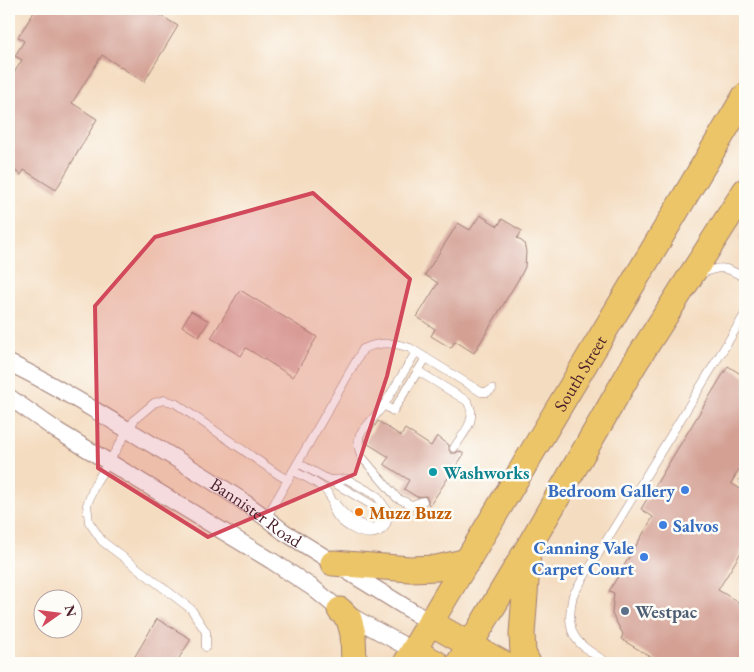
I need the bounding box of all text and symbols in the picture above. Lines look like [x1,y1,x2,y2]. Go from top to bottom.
street label: South Street [548,330,611,415]
place label: Washworks [443,461,529,484]
marker: Washworks [427,466,439,478]
street label: Bannister Road [206,472,307,552]
place label: Bedroom Gallery [548,479,675,502]
marker: Bedroom Gallery [679,484,691,496]
place label: Muzz Buzz [369,501,452,524]
marker: Muzz Buzz [353,506,365,518]
place label: Salvos [673,514,719,537]
marker: Salvos [657,519,669,531]
place label: Canning Vale Carpet Court [532,536,634,580]
marker: Canning Vale Carpet Court [638,551,650,563]
north arrow [32,590,82,640]
place label: Westpac [635,600,698,623]
text: N [61,603,81,619]
marker: Westpac [619,605,631,617]

